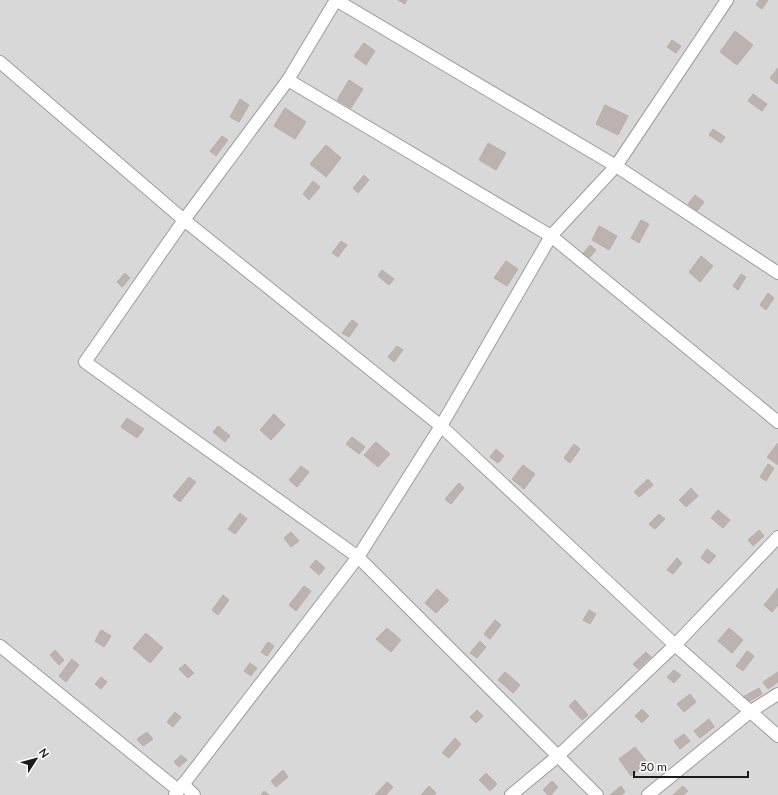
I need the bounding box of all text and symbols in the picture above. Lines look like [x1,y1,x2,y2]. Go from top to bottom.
north arrow [16,739,56,779]
text: N [37,746,52,760]
scale bar [634,753,748,779]
text: 50 m [640,759,667,774]

